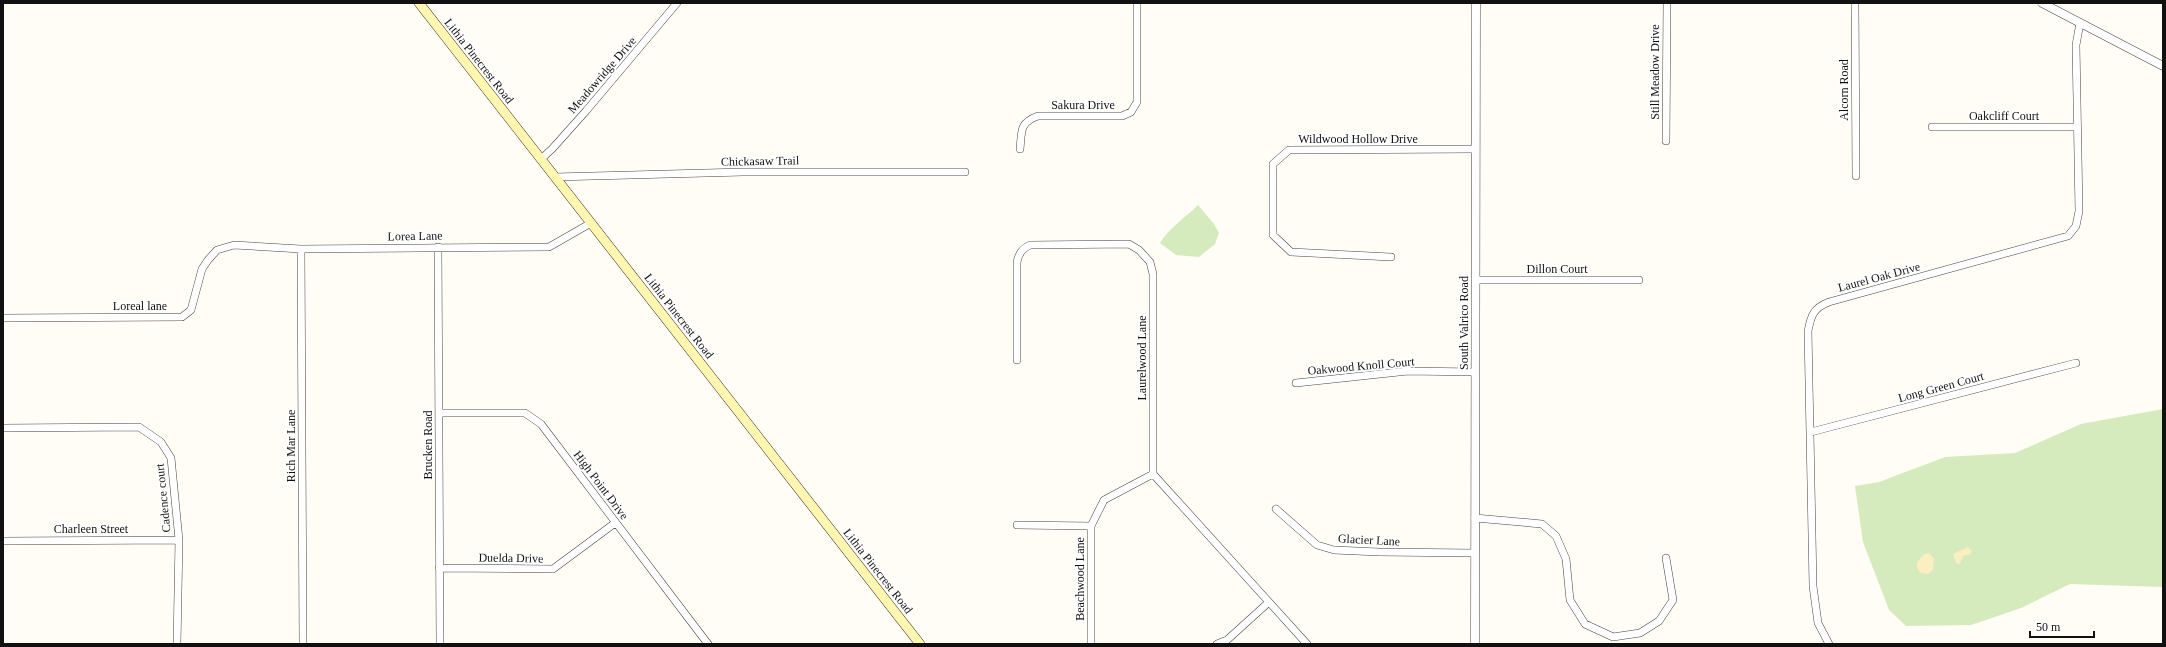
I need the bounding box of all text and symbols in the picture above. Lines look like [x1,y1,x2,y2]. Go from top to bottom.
street label: Lithia Pinecrest Road [441,16,517,106]
street label: Still Meadow Drive [1648,24,1662,120]
street label: Meadowridge Drive [565,34,639,116]
street label: Alcorn Road [1837,59,1851,121]
street label: Sakura Drive [1051,98,1115,112]
street label: Oakcliff Court [1969,109,2040,123]
street label: Wildwood Hollow Drive [1298,132,1418,146]
street label: Chickasaw Trail [721,153,800,169]
street label: Lorea Lane [387,229,443,243]
street label: Laurel Oak Drive [1836,259,1922,295]
street label: Dillon Court [1526,262,1588,276]
street label: Lithia Pinecrest Road [641,271,717,361]
street label: South Valrico Road [1457,276,1471,370]
street label: Loreal lane [113,299,167,313]
street label: Laurelwood Lane [1135,316,1149,400]
street label: Oakwood Knoll Court [1307,354,1416,378]
street label: Long Green Court [1897,369,1986,405]
street label: Rich Mar Lane [284,410,298,482]
street label: Brucken Road [421,411,435,479]
street label: High Point Drive [571,448,631,522]
street label: Cadence court [152,462,174,533]
street label: Charleen Street [54,522,129,536]
street label: Lithia Pinecrest Road [840,526,916,616]
street label: Glacier Lane [1338,531,1400,549]
street label: Beachwood Lane [1073,537,1087,621]
street label: Duelda Drive [478,550,544,566]
scale bar [2030,613,2094,639]
text: 50 m [2036,620,2061,634]

